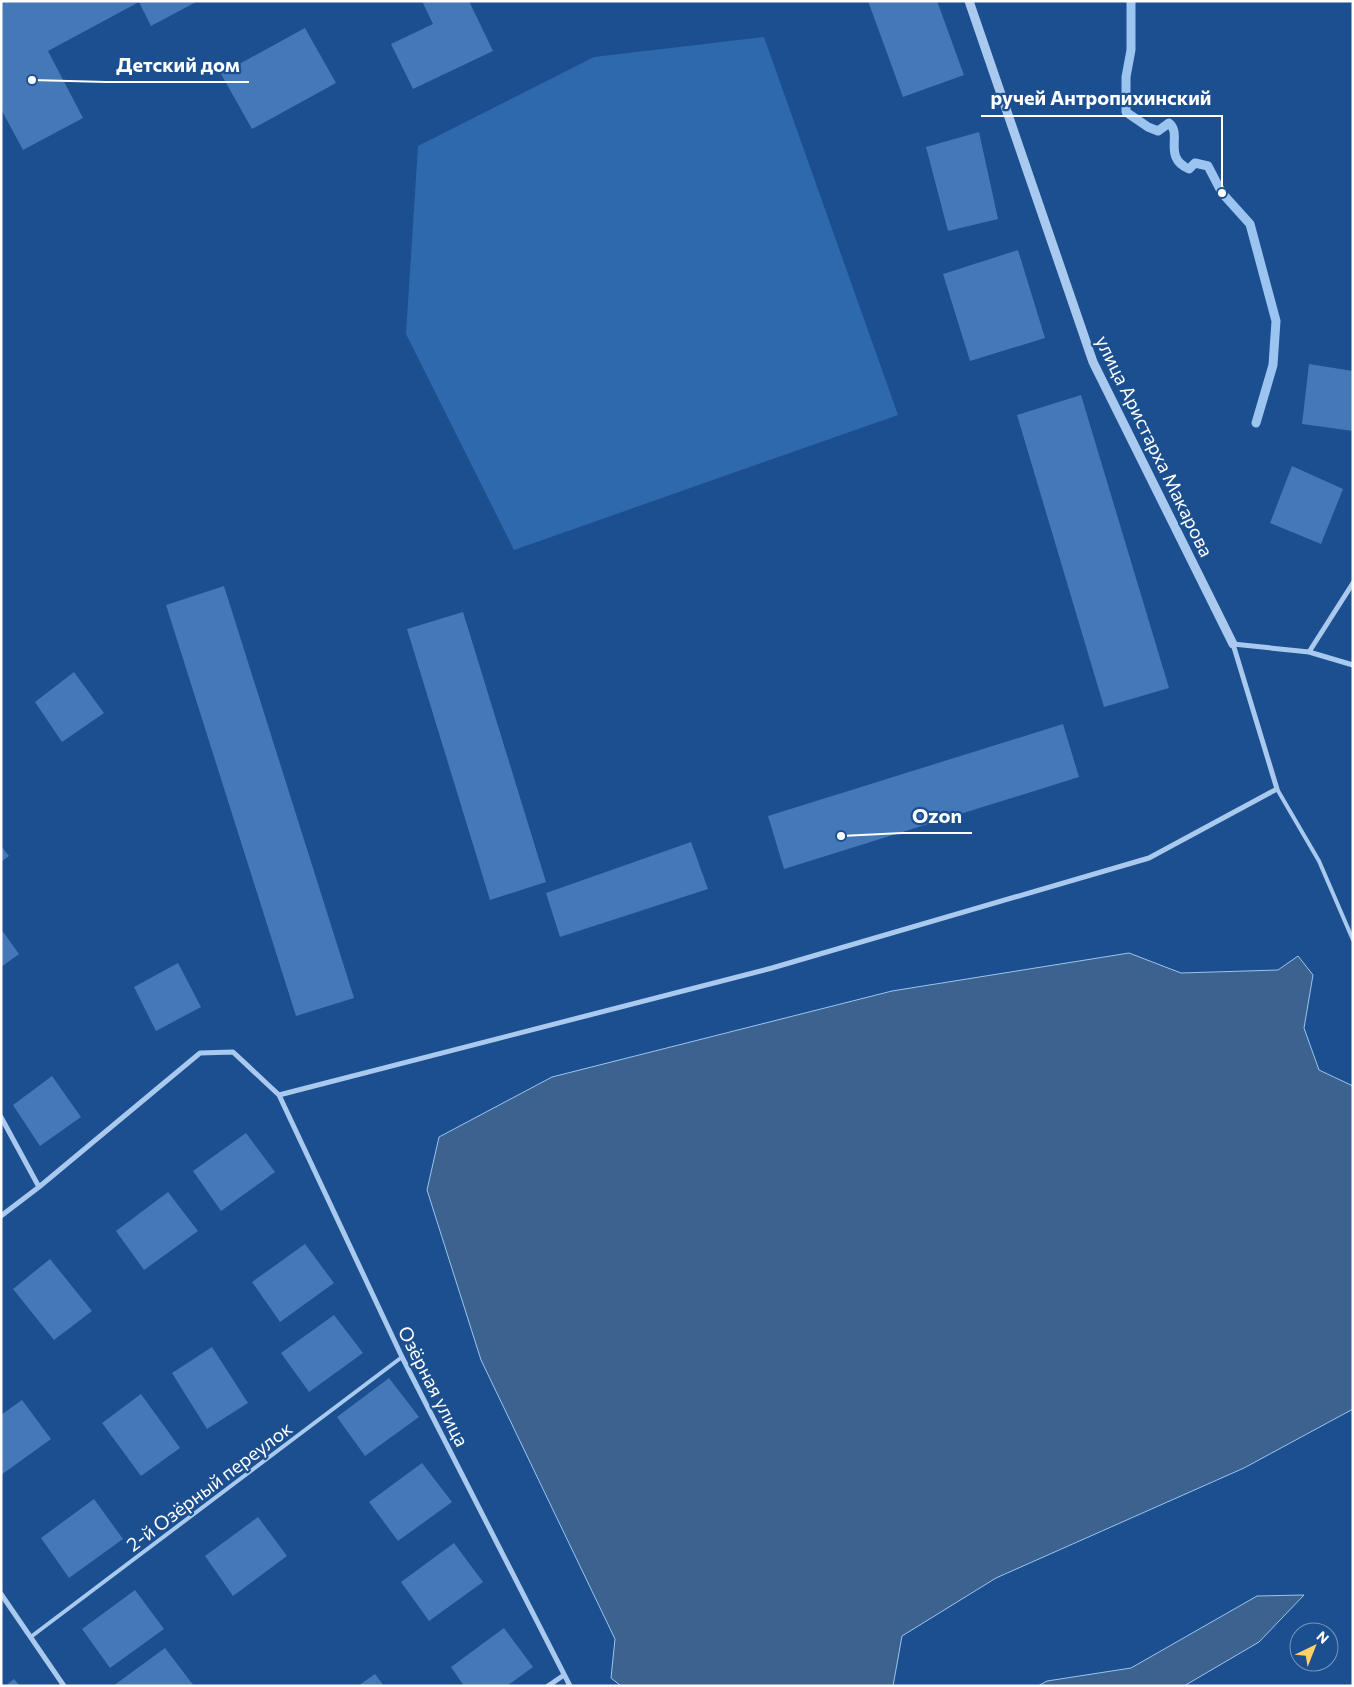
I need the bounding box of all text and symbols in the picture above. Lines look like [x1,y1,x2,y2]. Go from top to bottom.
callout: Детский дом [106,47,249,82]
text: Детский дом [116,52,240,76]
callout: ручей Антропихинский [981,81,1222,116]
text: ручей Антропихинский [990,85,1212,109]
street label: улица Аристарха Макарова [1091,332,1219,560]
callout: Ozon [902,798,972,833]
text: Ozon [912,803,962,827]
street label: Озёрная улица [394,1322,474,1450]
street label: 2-й Озёрный переулок [122,1416,296,1556]
north arrow [1289,1622,1339,1672]
text: N [1314,1627,1333,1647]

